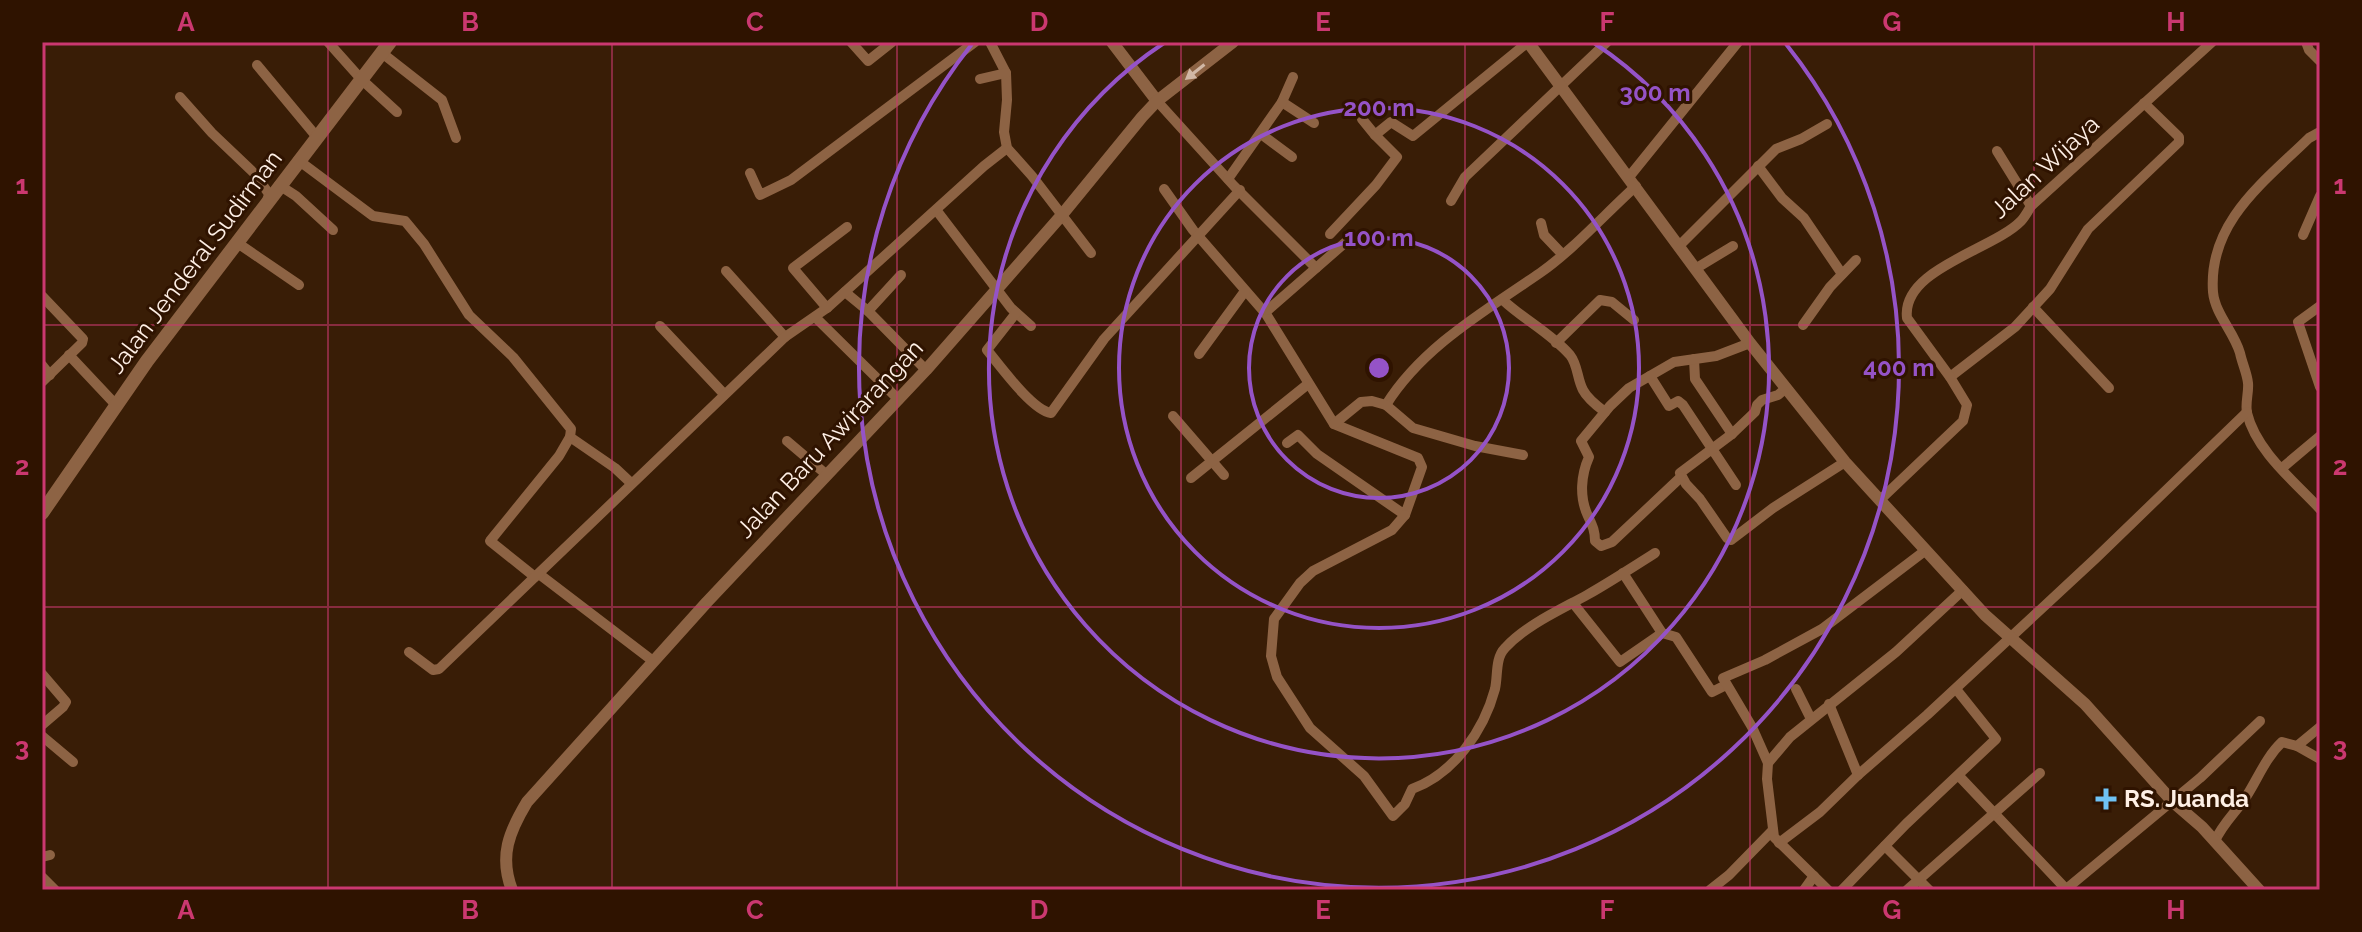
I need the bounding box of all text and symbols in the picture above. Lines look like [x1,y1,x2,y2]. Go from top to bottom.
text: A [177,7,195,37]
text: B [461,7,479,37]
text: C [746,7,764,37]
text: D [1030,7,1048,37]
text: E [1315,7,1331,37]
text: F [1600,7,1615,37]
text: G [1883,7,1901,37]
text: H [2166,7,2186,37]
one-way arrow [1185,63,1205,79]
text: 300 m [1620,78,1690,107]
text: 200 m [1343,93,1415,122]
street label: Jalan Wijaya [1984,109,2105,224]
street label: Jalan Jenderal Sudirman [101,144,288,379]
text: 1 [16,170,29,200]
text: 1 [2334,170,2347,200]
text: 100 m [1344,223,1414,252]
street label: Jalan Baru Awirarangan [730,334,929,544]
text: 400 m [1863,353,1935,382]
centre of rings [1365,354,1393,382]
text: 2 [15,451,29,481]
text: 2 [2333,451,2347,481]
text: 3 [15,732,29,762]
text: 3 [2333,732,2347,762]
place label: RS. Juanda [2124,784,2249,813]
marker: RS. Juanda [2095,788,2117,810]
text: A [177,895,195,925]
text: B [461,895,479,925]
text: C [746,895,764,925]
text: D [1030,895,1048,925]
text: E [1315,895,1331,925]
text: F [1600,895,1615,925]
text: G [1883,895,1901,925]
text: H [2166,895,2186,925]

